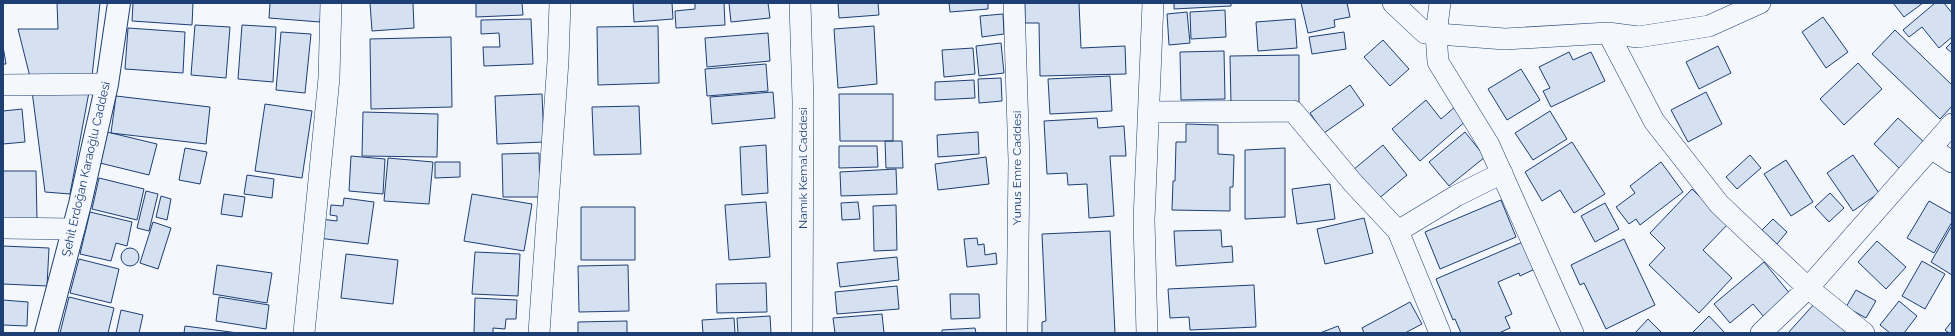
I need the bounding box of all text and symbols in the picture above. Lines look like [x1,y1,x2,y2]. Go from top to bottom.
street label: Şehit Erdoğan Karaoğlu Caddesi [59,80,113,258]
street label: Namık Kemal Caddesi [796,107,810,229]
street label: Yunus Emre Caddesi [1010,111,1024,225]

